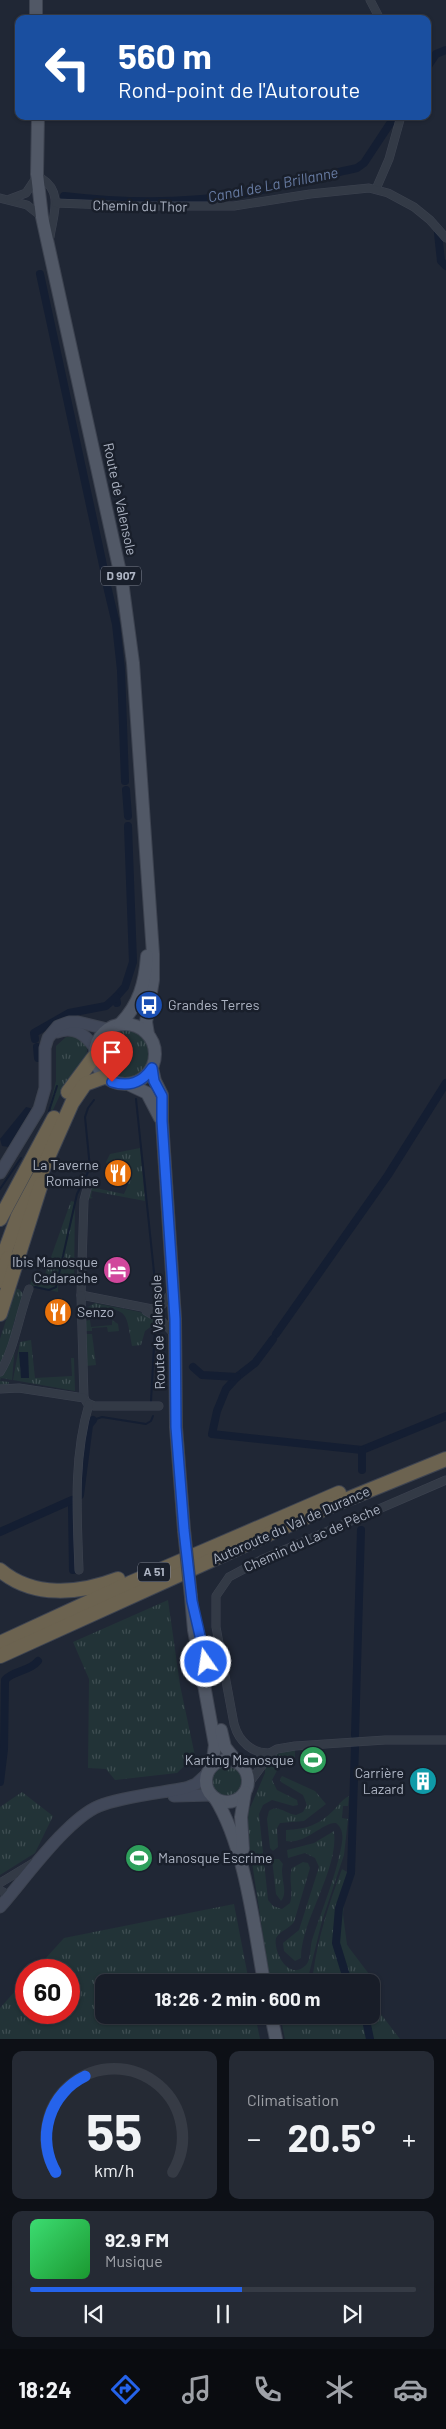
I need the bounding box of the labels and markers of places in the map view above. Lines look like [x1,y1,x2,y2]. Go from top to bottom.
bus stop icon: Grandes Terres [134,990,164,1020]
place label: Grandes Terres [168,996,260,1013]
pin [91,1031,133,1082]
place label: La Taverne Romaine [32,1156,99,1189]
restaurant icon: La Taverne Romaine [103,1158,133,1188]
place label: Ibis Manosque Cadarache [12,1253,98,1286]
hotel icon: Ibis Manosque Cadarache [102,1255,132,1285]
restaurant icon: Senzo [43,1297,73,1327]
place label: Senzo [77,1303,114,1320]
sports icon: Karting Manosque [298,1745,328,1775]
place label: Karting Manosque [185,1751,294,1768]
place label: Carrière Lazard [355,1764,404,1797]
building icon: Carrière Lazard [408,1766,438,1796]
sports icon: Manosque Escrime [124,1843,154,1873]
place label: Manosque Escrime [158,1849,273,1866]

